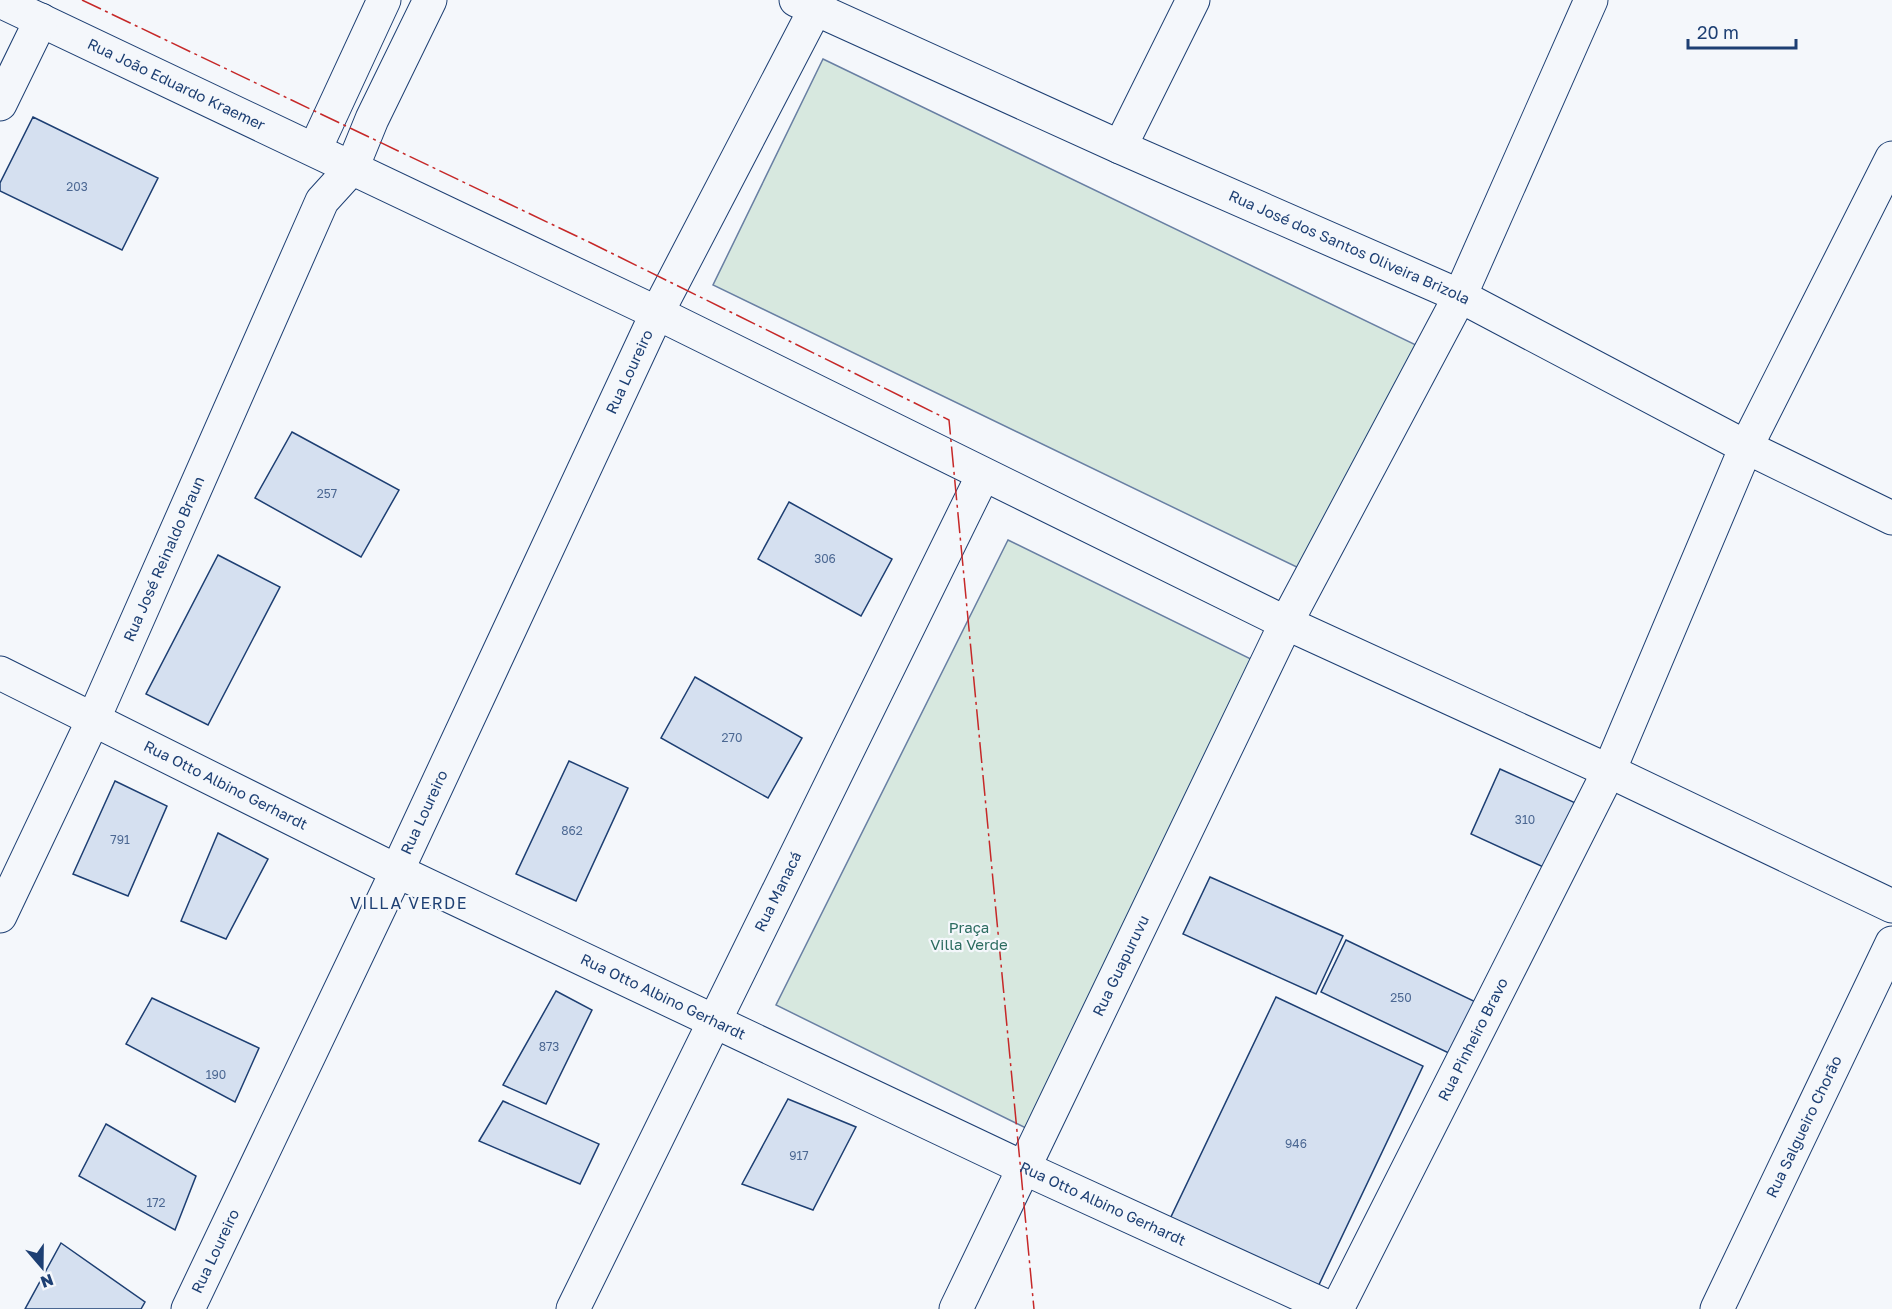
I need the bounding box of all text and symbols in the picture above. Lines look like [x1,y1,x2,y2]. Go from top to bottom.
scale bar [1688,12,1796,50]
text: 20 m [1697,21,1739,43]
street label: Rua João Eduardo Kraemer [85,34,268,134]
house number: 203 [66,179,88,194]
street label: Rua José dos Santos Oliveira Brizola [1226,186,1473,308]
street label: Rua Loureiro [601,326,656,416]
street label: Rua José Reinaldo Braun [119,473,208,644]
house number: 257 [317,486,337,501]
house number: 306 [814,551,836,566]
house number: 270 [722,730,742,745]
street label: Rua Otto Albino Gerhardt [141,736,311,833]
street label: Rua Loureiro [396,767,451,857]
house number: 310 [1515,812,1535,827]
house number: 862 [561,823,583,838]
house number: 791 [110,832,130,847]
street label: Rua Manacá [750,848,805,934]
district label: VILLA VERDE [350,893,468,913]
street label: Rua Guapuruvu [1088,912,1152,1019]
park label: Praça Villa Verde [930,918,1008,953]
street label: Rua Otto Albino Gerhardt [578,949,749,1043]
street label: Rua Pinheiro Bravo [1434,974,1511,1104]
house number: 250 [1390,990,1412,1005]
house number: 873 [539,1039,559,1054]
street label: Rua Salgueiro Chorão [1762,1052,1845,1200]
house number: 190 [206,1067,226,1082]
house number: 946 [1285,1136,1307,1151]
house number: 917 [789,1148,809,1163]
street label: Rua Otto Albino Gerhardt [1017,1157,1189,1249]
house number: 172 [146,1195,166,1210]
street label: Rua Loureiro [187,1206,242,1296]
north arrow [12,1237,72,1297]
text: N [38,1270,56,1293]

